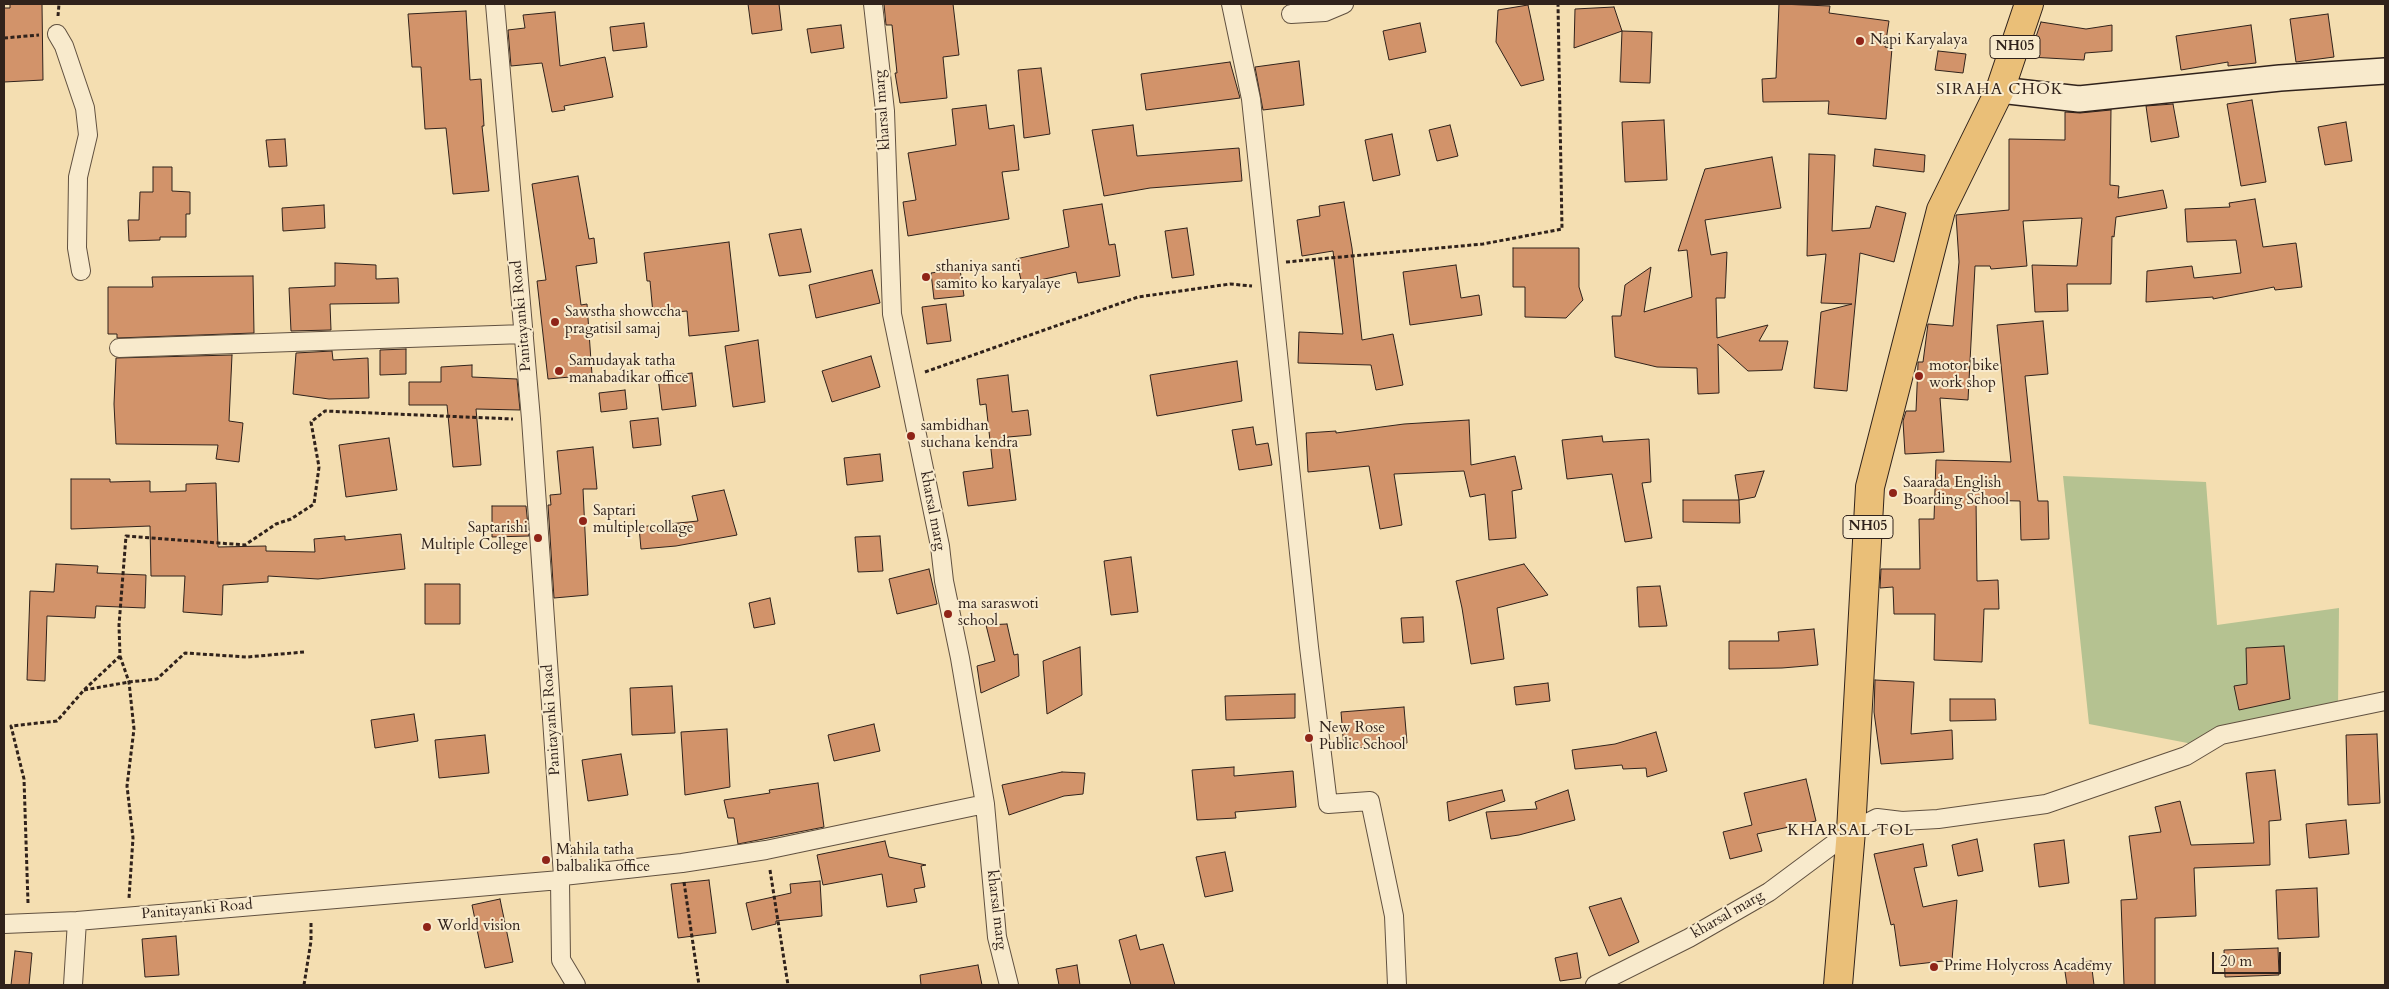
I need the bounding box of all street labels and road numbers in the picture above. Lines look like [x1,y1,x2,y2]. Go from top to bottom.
road number: NH05 [1990,36,2040,58]
street label: kharsal marg [871,69,895,151]
street label: Panitayanki Road [508,260,536,372]
street label: kharsal marg [915,470,949,552]
road number: NH05 [1843,516,1893,538]
street label: Panitayanki Road [539,664,565,776]
street label: kharsal marg [982,869,1010,951]
street label: kharsal marg [1689,887,1767,943]
street label: Panitayanki Road [141,896,253,924]

